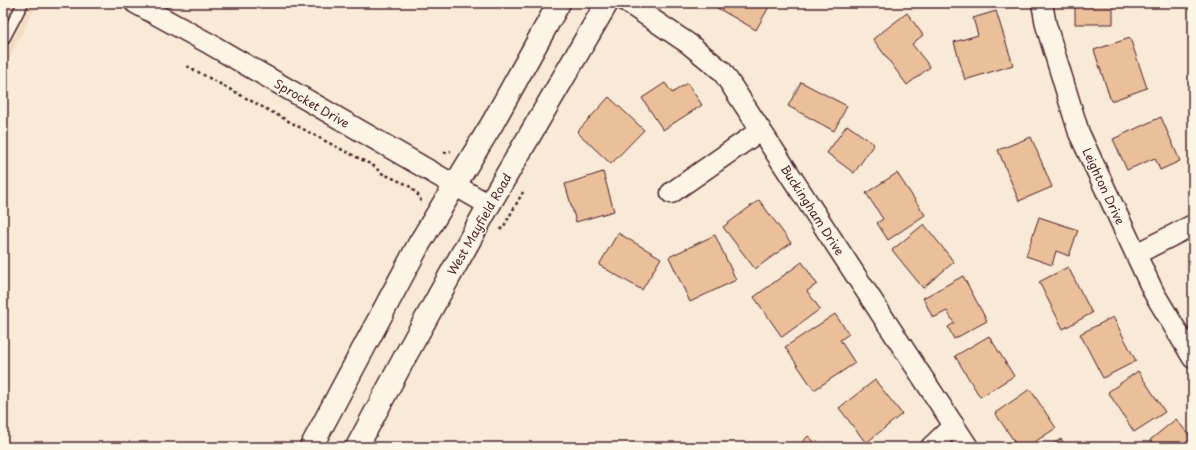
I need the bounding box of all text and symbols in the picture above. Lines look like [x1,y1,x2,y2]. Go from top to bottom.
street label: Sprocket Drive [271,74,353,132]
street label: Leighton Drive [1078,144,1130,228]
street label: Buckingham Drive [777,161,849,259]
street label: West Mayfield Road [442,170,516,278]

